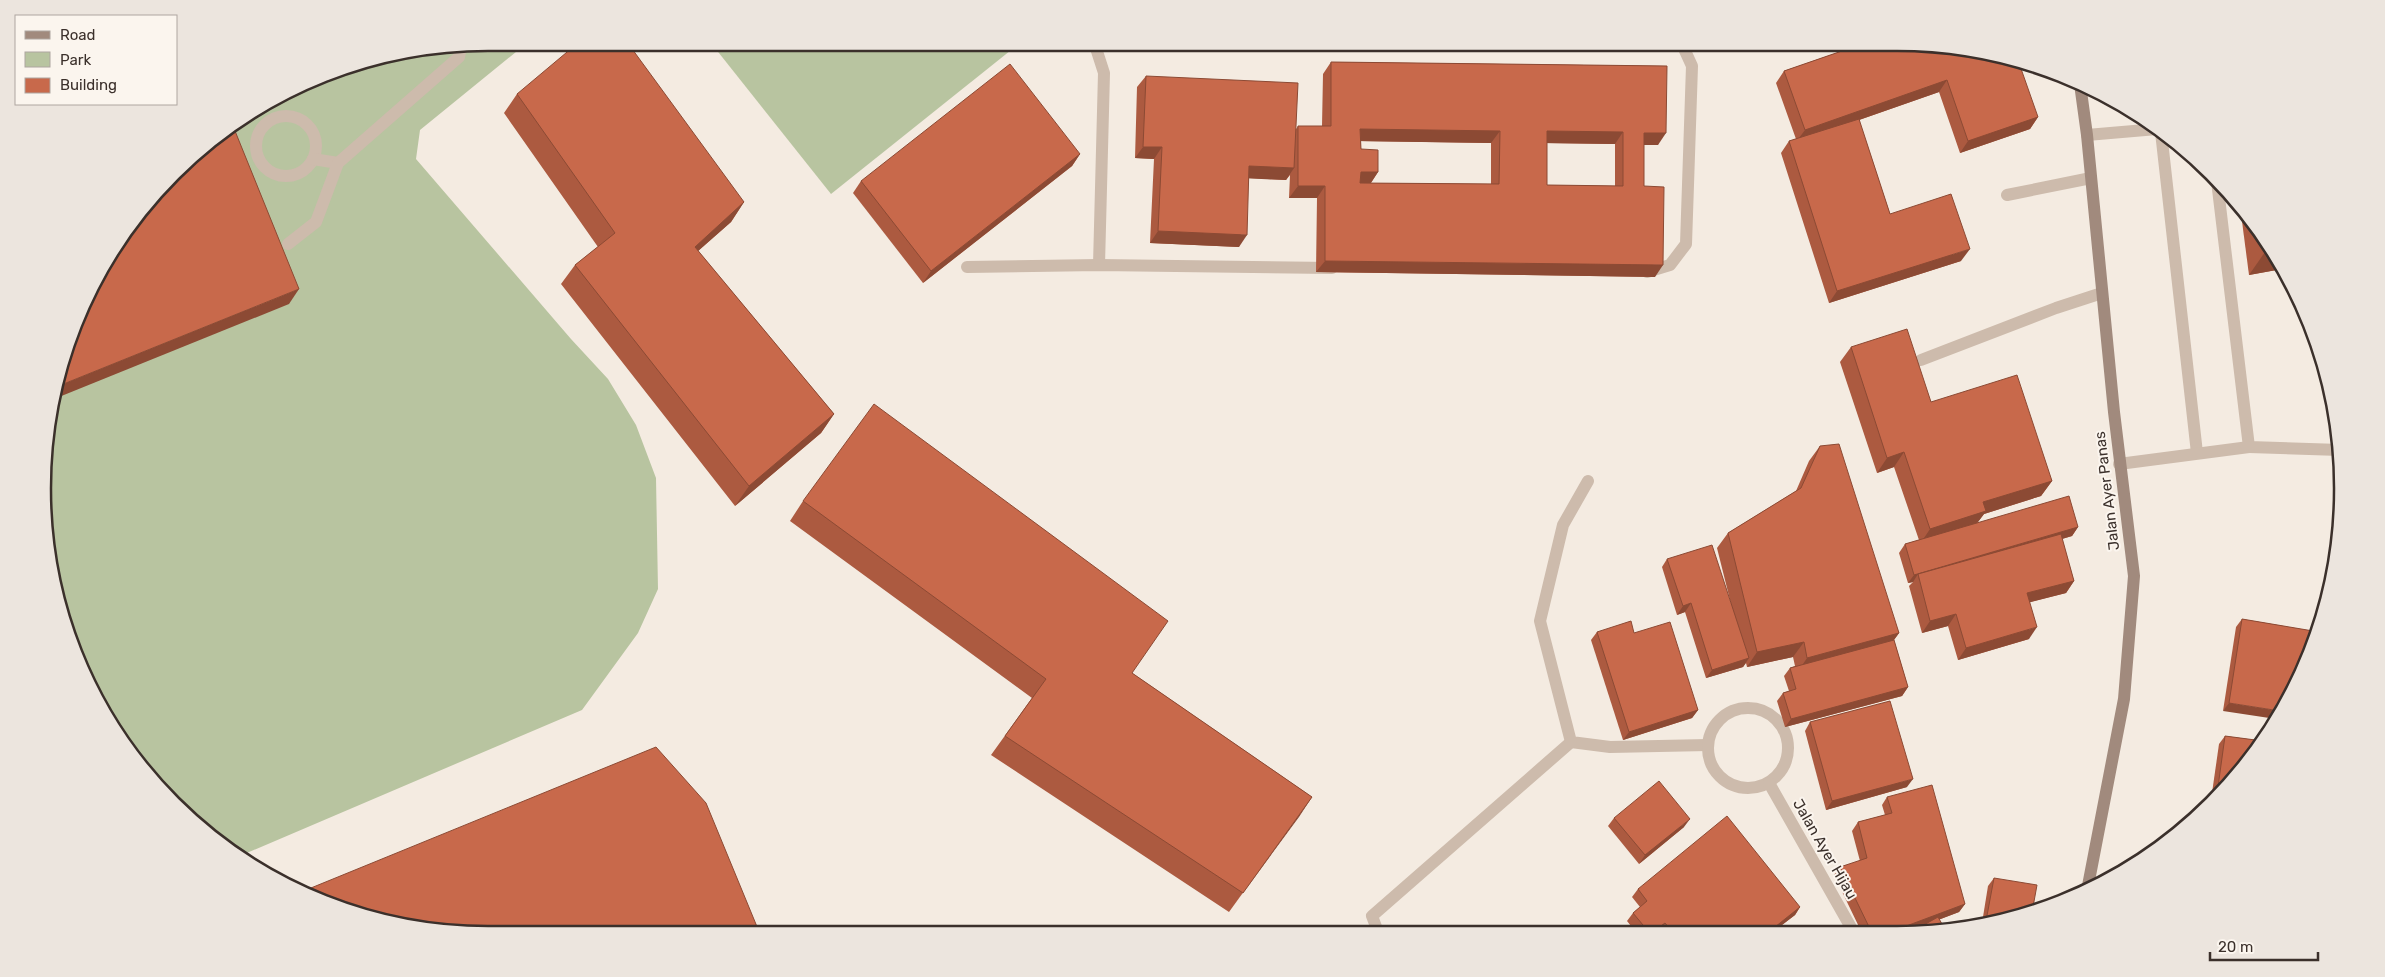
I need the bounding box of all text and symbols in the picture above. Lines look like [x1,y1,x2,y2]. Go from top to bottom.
legend [15,15,178,105]
text: Road [60,26,96,44]
text: Park [60,51,91,69]
text: Building [60,76,117,94]
street label: Jalan Ayer Panas [2091,430,2123,552]
street label: Jalan Ayer Hijau [1789,796,1861,902]
scale bar [2210,930,2318,962]
text: 20 m [2218,938,2253,956]

